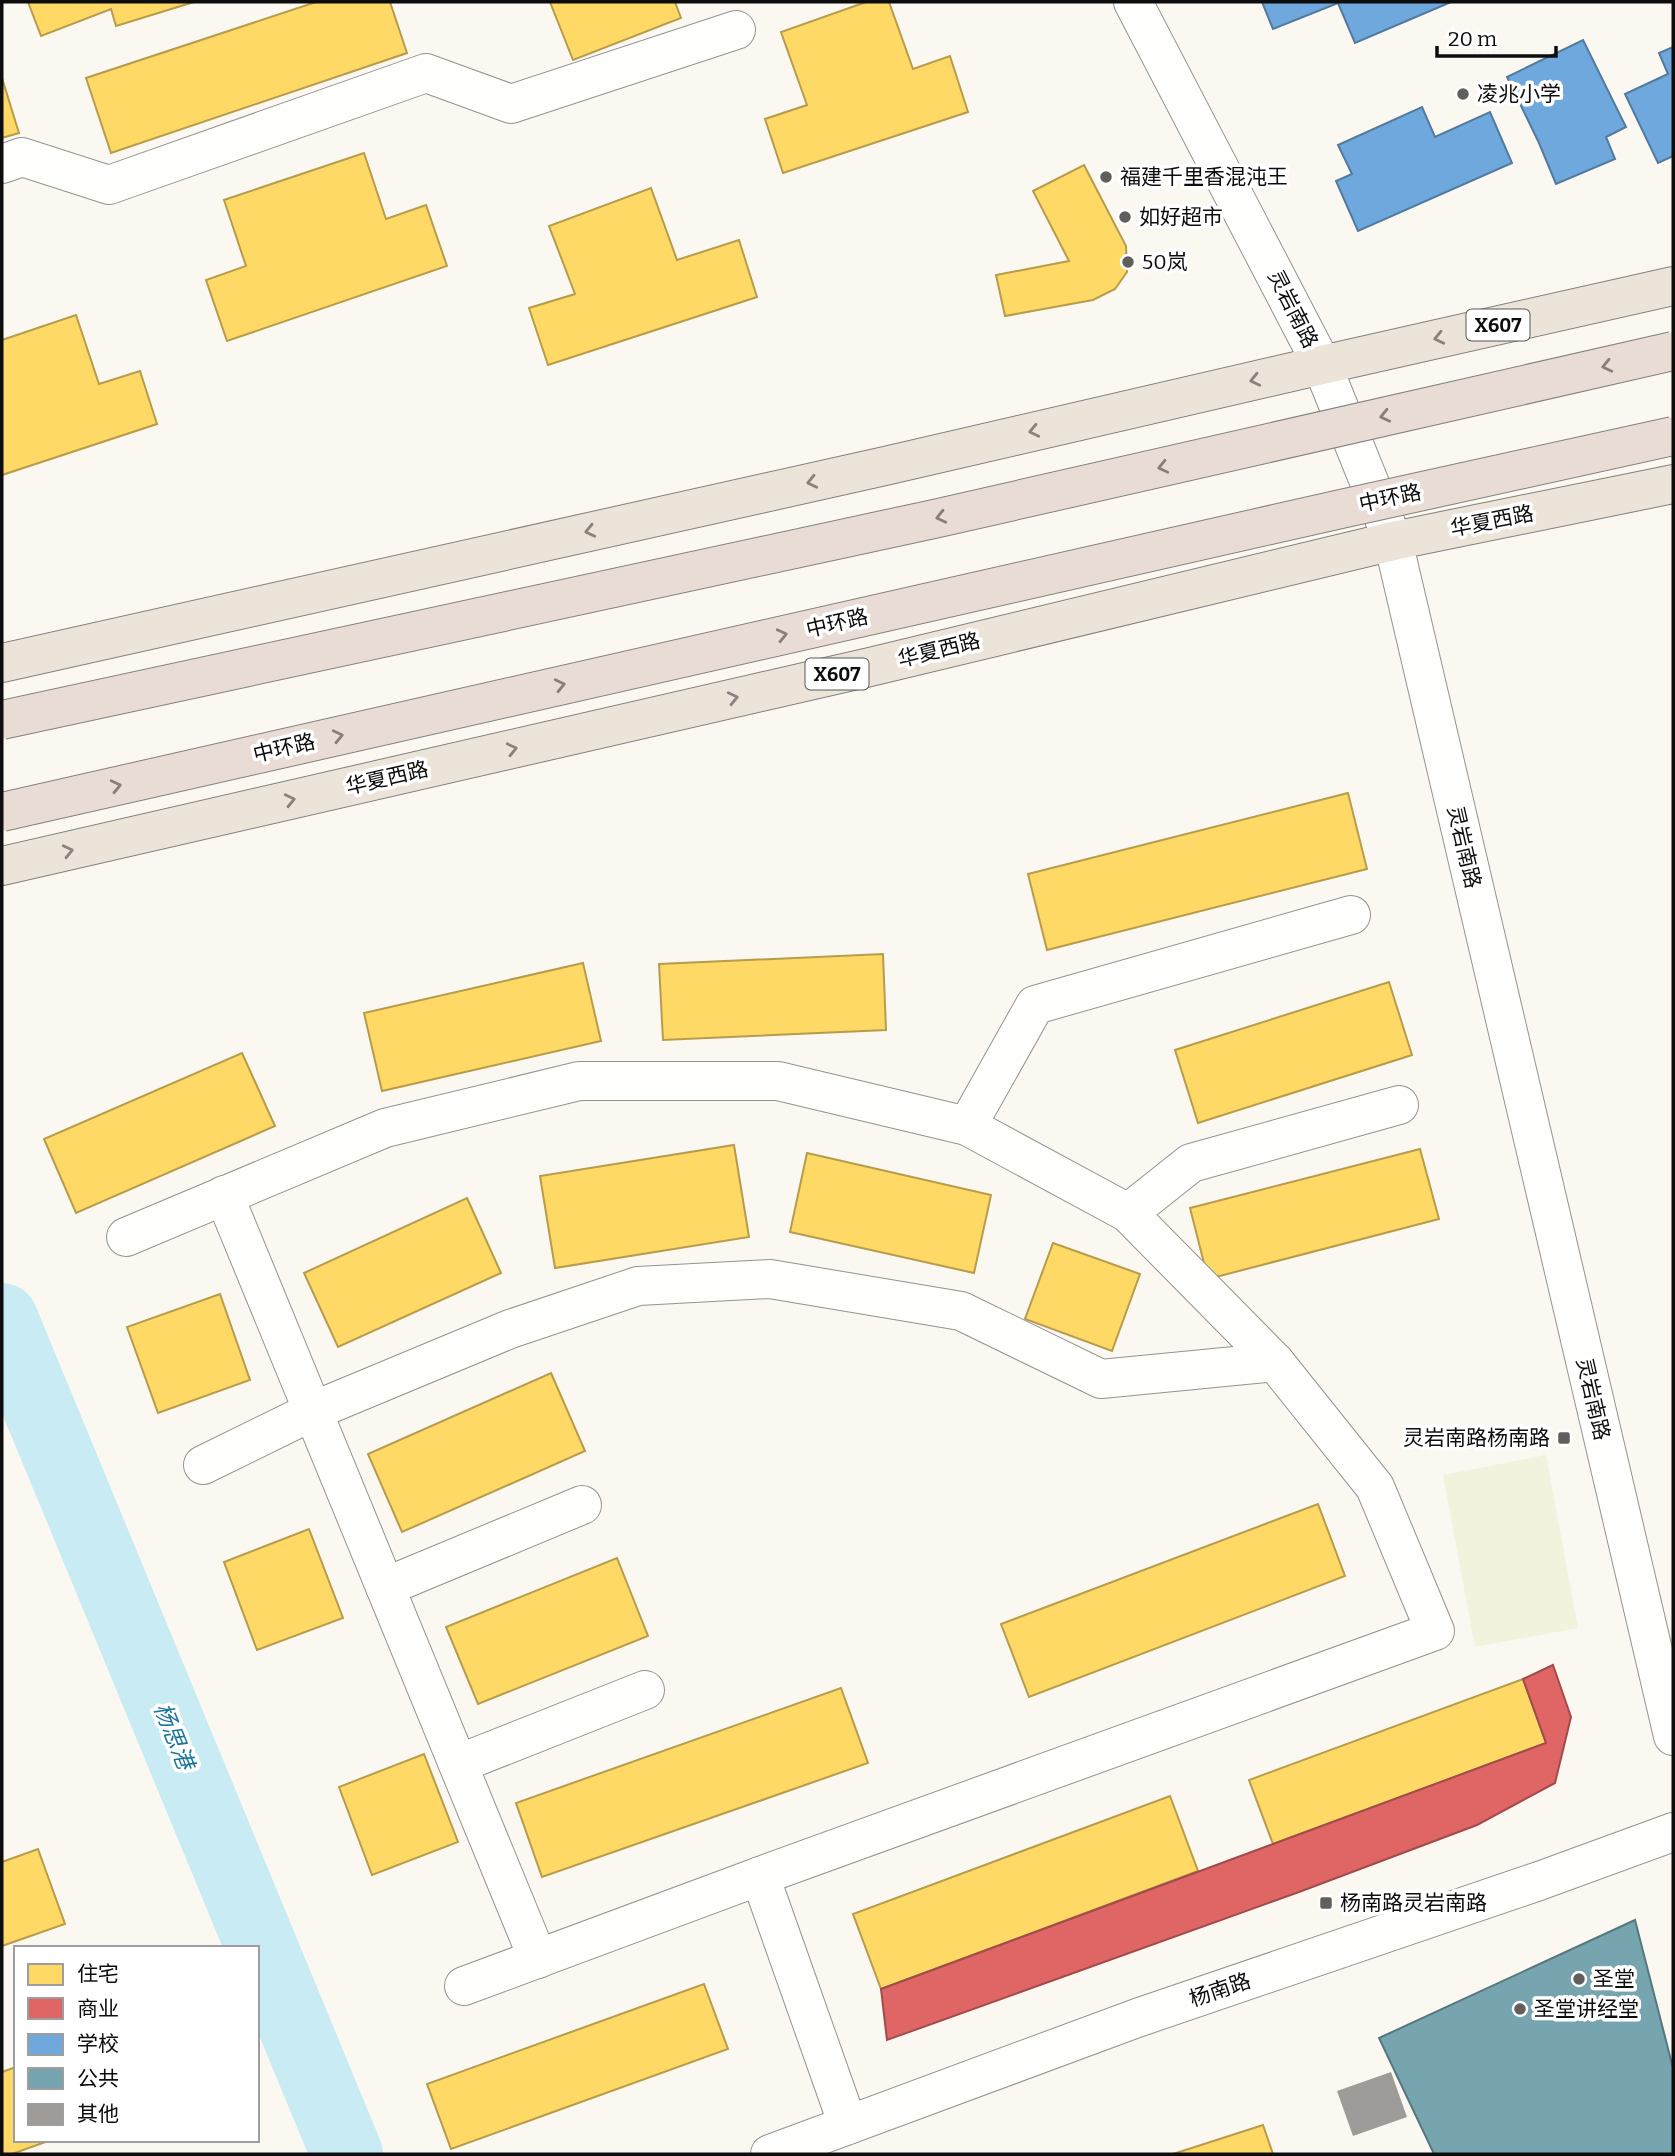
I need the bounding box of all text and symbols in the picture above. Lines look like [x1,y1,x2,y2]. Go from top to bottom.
scale bar [1437,14,1556,58]
text: 20 m [1448,26,1497,52]
place label: 凌兆小学 [1477,81,1561,107]
marker: 凌兆小学 [1455,86,1471,102]
place label: 福建千里香混沌王 [1120,164,1288,190]
marker: 福建千里香混沌王 [1098,169,1114,185]
place label: 如好超市 [1139,204,1223,230]
marker: 如好超市 [1117,209,1133,225]
place label: 50岚 [1142,249,1188,275]
marker: 50岚 [1120,254,1136,270]
street label: 灵岩南路 [1262,266,1324,352]
road number: X607 [1466,310,1530,340]
one-way arrow [1433,330,1445,345]
one-way arrow [1601,357,1613,372]
one-way arrow [1249,372,1261,386]
one-way arrow [1379,408,1391,422]
one-way arrow [1028,423,1040,438]
one-way arrow [1157,458,1169,473]
one-way arrow [806,473,818,488]
street label: 中环路 [1356,479,1424,517]
street label: 华夏西路 [1448,500,1536,542]
one-way arrow [935,509,947,523]
one-way arrow [584,523,596,537]
street label: 中环路 [803,603,871,643]
street label: 华夏西路 [895,627,983,673]
one-way arrow [776,629,788,643]
road number: X607 [806,659,868,690]
one-way arrow [554,679,566,694]
one-way arrow [727,692,739,706]
street label: 中环路 [250,728,318,768]
one-way arrow [332,729,344,744]
one-way arrow [506,743,518,757]
street label: 华夏西路 [343,756,431,800]
one-way arrow [110,779,122,794]
one-way arrow [284,794,296,808]
street label: 灵岩南路 [1442,803,1486,891]
one-way arrow [62,845,74,859]
street label: 灵岩南路 [1571,1355,1615,1443]
place label: 灵岩南路杨南路 [1403,1425,1550,1451]
marker: 灵岩南路杨南路 [1556,1430,1572,1446]
water label: 杨思港 [148,1699,201,1776]
place label: 杨南路灵岩南路 [1340,1890,1487,1916]
marker: 杨南路灵岩南路 [1318,1895,1334,1911]
legend [14,1946,259,2142]
text: 住宅 [77,1961,119,1987]
place label: 圣堂 [1593,1966,1635,1992]
street label: 杨南路 [1186,1967,1254,2013]
marker: 圣堂 [1571,1971,1587,1987]
text: 商业 [77,1996,119,2022]
place label: 圣堂讲经堂 [1534,1996,1639,2022]
marker: 圣堂讲经堂 [1512,2001,1528,2017]
text: 学校 [77,2031,119,2057]
text: 公共 [77,2066,119,2092]
text: 其他 [77,2101,119,2127]

